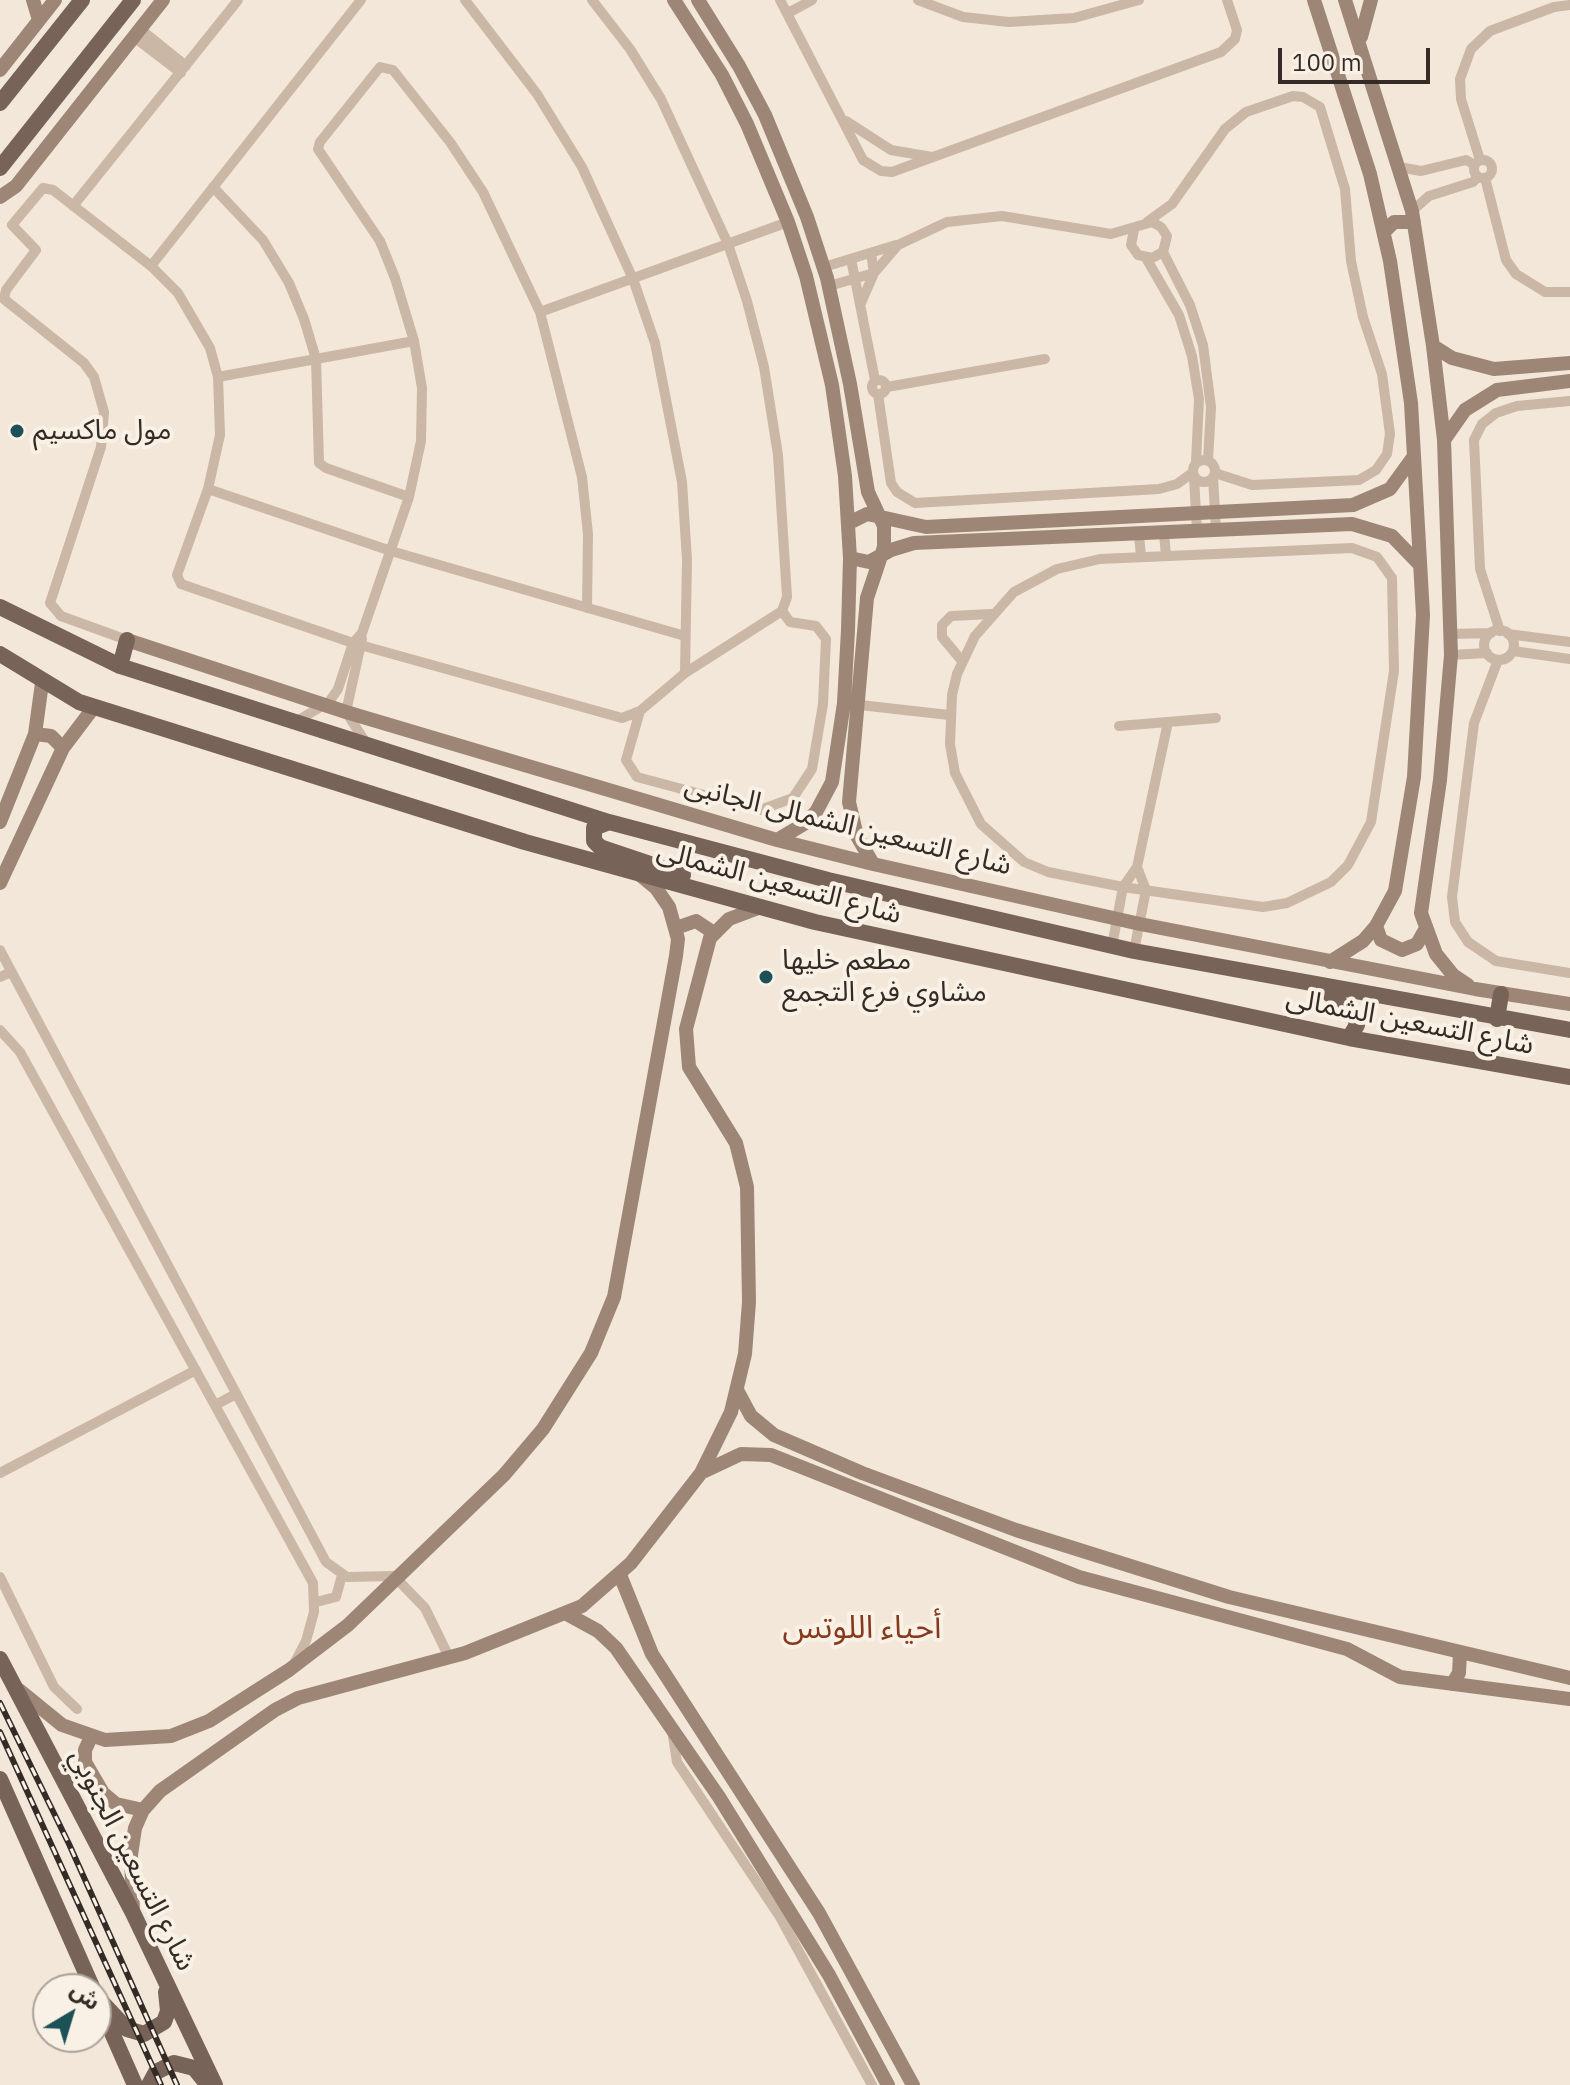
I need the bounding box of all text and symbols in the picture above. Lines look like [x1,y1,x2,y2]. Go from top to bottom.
scale bar [1282,32,1434,82]
text: 100 m [1292,46,1362,78]
place label: مول ماكسيم [33,414,171,448]
marker: مول ماكسيم [8,422,26,440]
street label: شارع التسعين الشمالى الجانبى [681,769,1015,883]
street label: شارع التسعين الشمالى [653,834,905,932]
place label: مطعم خليها مشاوي فرع التجمع [782,944,987,1010]
marker: مطعم خليها مشاوي فرع التجمع [757,968,775,986]
street label: شارع التسعين الشمالى [1283,982,1537,1062]
district label: أحياء اللوتس [782,1610,942,1648]
street label: شارع التسعين الجنوبي [62,1744,202,1976]
north arrow [32,1973,112,2053]
text: ش [65,1975,107,2016]

